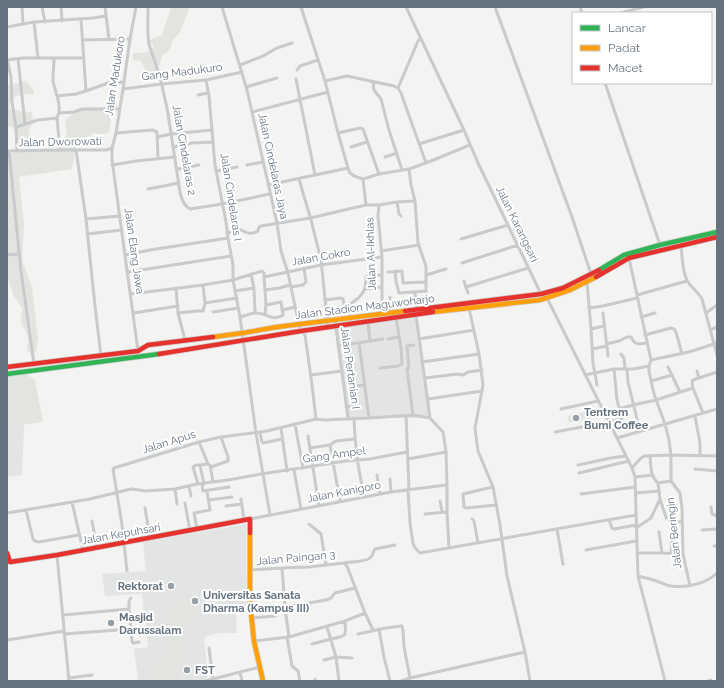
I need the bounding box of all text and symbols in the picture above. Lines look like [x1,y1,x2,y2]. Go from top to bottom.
legend [572,12,712,84]
text: Lancar [608,21,647,35]
street label: Jalan Madukoro [102,35,128,117]
text: Padat [608,41,640,55]
street label: Gang Madukuro [141,61,224,83]
text: Macet [608,61,643,75]
street label: Jalan Cindelaras 2 [170,104,198,197]
street label: Jalan Cindelaras Jaya [255,112,291,220]
street label: Jalan Dworowati [18,135,102,149]
street label: Jalan Cindelaras I [218,152,244,242]
street label: Jalan Karangsari [493,184,541,264]
street label: Jalan Elang Jawa [122,207,146,295]
street label: Jalan Al-Ikhlas [363,217,379,291]
street label: Jalan Cokro [291,245,352,269]
street label: Jalan Stadion Maguwoharjo [295,292,436,322]
street label: Jalan Pertanian I [338,326,362,410]
place label: Tentrem Bumi Coffee [584,406,649,432]
marker: Tentrem Bumi Coffee [571,413,581,423]
street label: Jalan Apus [141,428,197,456]
street label: Gang Ampel [302,444,366,466]
street label: Jalan Kanigoro [306,478,382,506]
street label: Jalan Beringin [664,497,684,569]
street label: Jalan Kepuhsari [81,521,161,547]
street label: Jalan Paingan 3 [256,548,336,568]
place label: Rektorat [118,580,164,593]
marker: Rektorat [166,581,176,591]
place label: Universitas Sanata Dharma (Kampus III) [203,589,310,615]
marker: Universitas Sanata Dharma (Kampus III) [190,596,200,606]
place label: Masjid Darussalam [119,611,181,637]
marker: Masjid Darussalam [106,618,116,628]
place label: FST [195,664,215,677]
marker: FST [182,665,192,675]

